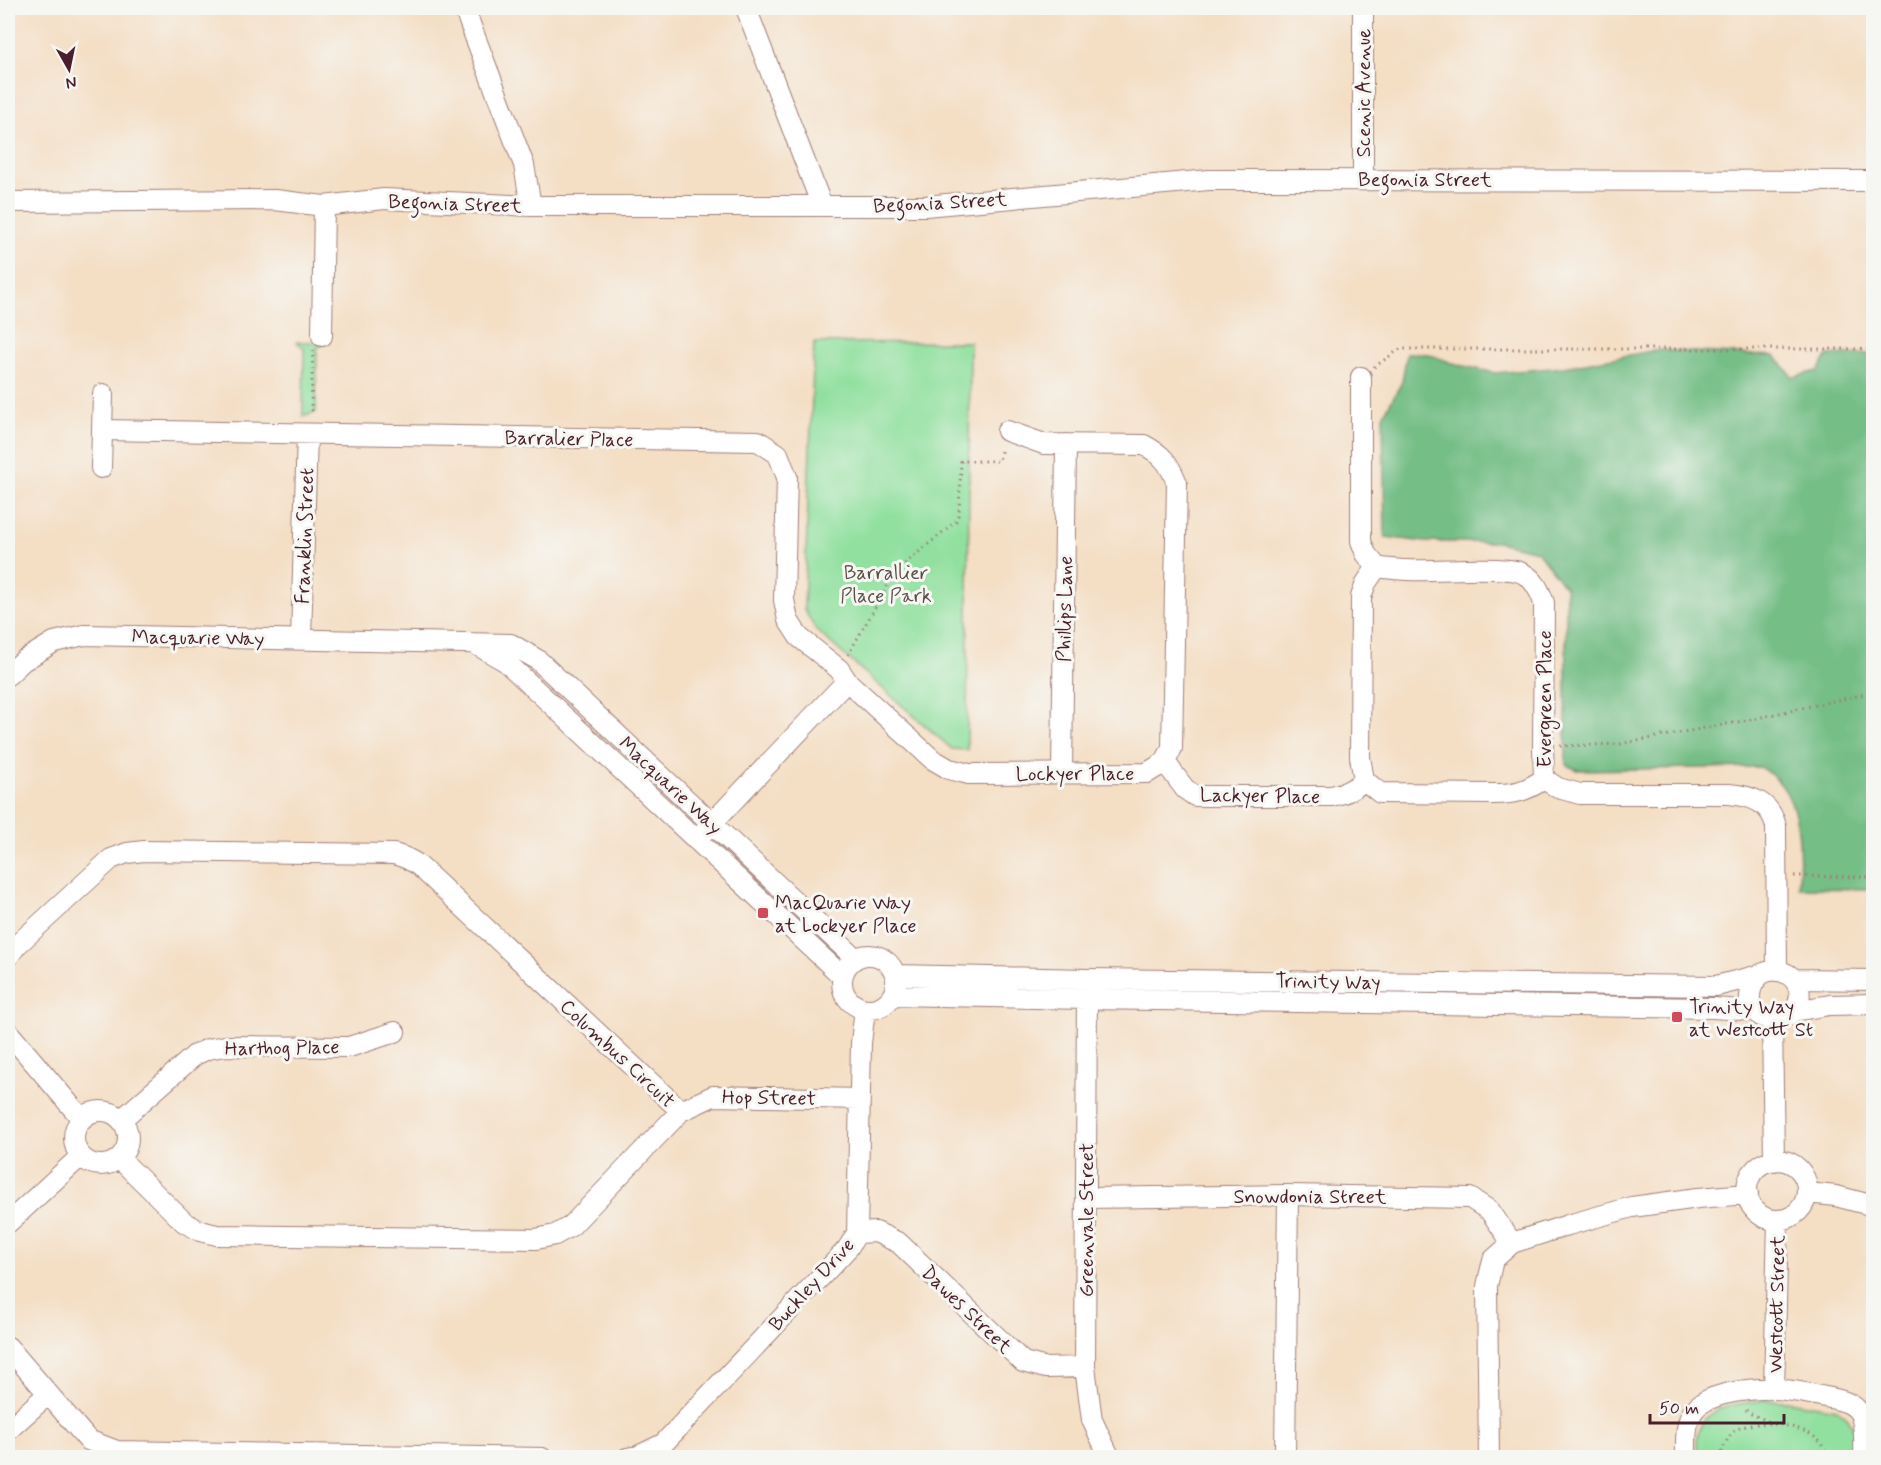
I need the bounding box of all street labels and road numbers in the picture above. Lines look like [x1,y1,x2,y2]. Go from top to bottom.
street label: Scenic Avenue [1351,29,1378,157]
street label: Begonia Street [1358,167,1492,196]
street label: Begonia Street [873,187,1008,222]
street label: Begonia Street [388,189,522,222]
street label: Barralier Place [504,425,633,454]
street label: Franklin Street [290,467,321,605]
street label: Phillips Lane [1051,556,1080,662]
street label: Macquarie Way [131,624,265,653]
street label: Evergreen Place [1532,630,1560,768]
street label: Macquarie Way [612,731,728,841]
street label: Lockyer Place [1016,761,1134,788]
street label: Lackyer Place [1200,782,1320,811]
street label: Trinity Way [1275,968,1381,997]
street label: Columbus Circuit [553,994,681,1115]
street label: Harthog Place [224,1034,340,1063]
street label: Hop Street [722,1084,816,1113]
street label: Greenvale Street [1074,1143,1101,1297]
street label: Snowdonia Street [1234,1184,1387,1211]
street label: Buckley Drive [763,1233,861,1337]
street label: Westcott Street [1763,1235,1792,1373]
street label: Dawes Street [915,1260,1017,1360]

